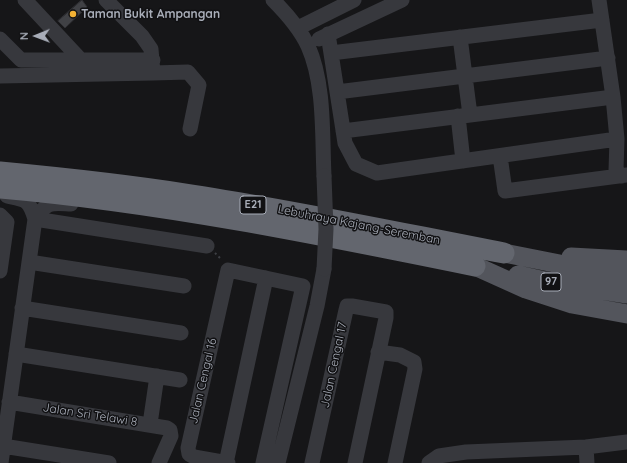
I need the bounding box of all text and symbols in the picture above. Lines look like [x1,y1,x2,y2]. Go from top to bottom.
place label: Taman Bukit Ampangan [81,7,220,21]
marker: Taman Bukit Ampangan [68,9,78,19]
north arrow [16,16,56,56]
text: N [17,32,31,40]
road number: E21 [240,196,266,214]
street label: Lebuhraya Kajang-Seremban [277,202,441,248]
road number: 97 [541,273,561,291]
street label: Jalan Cengal 17 [318,321,350,409]
street label: Jalan Cengal 16 [186,337,220,425]
street label: Jalan Sri Telawi 8 [42,400,138,430]

